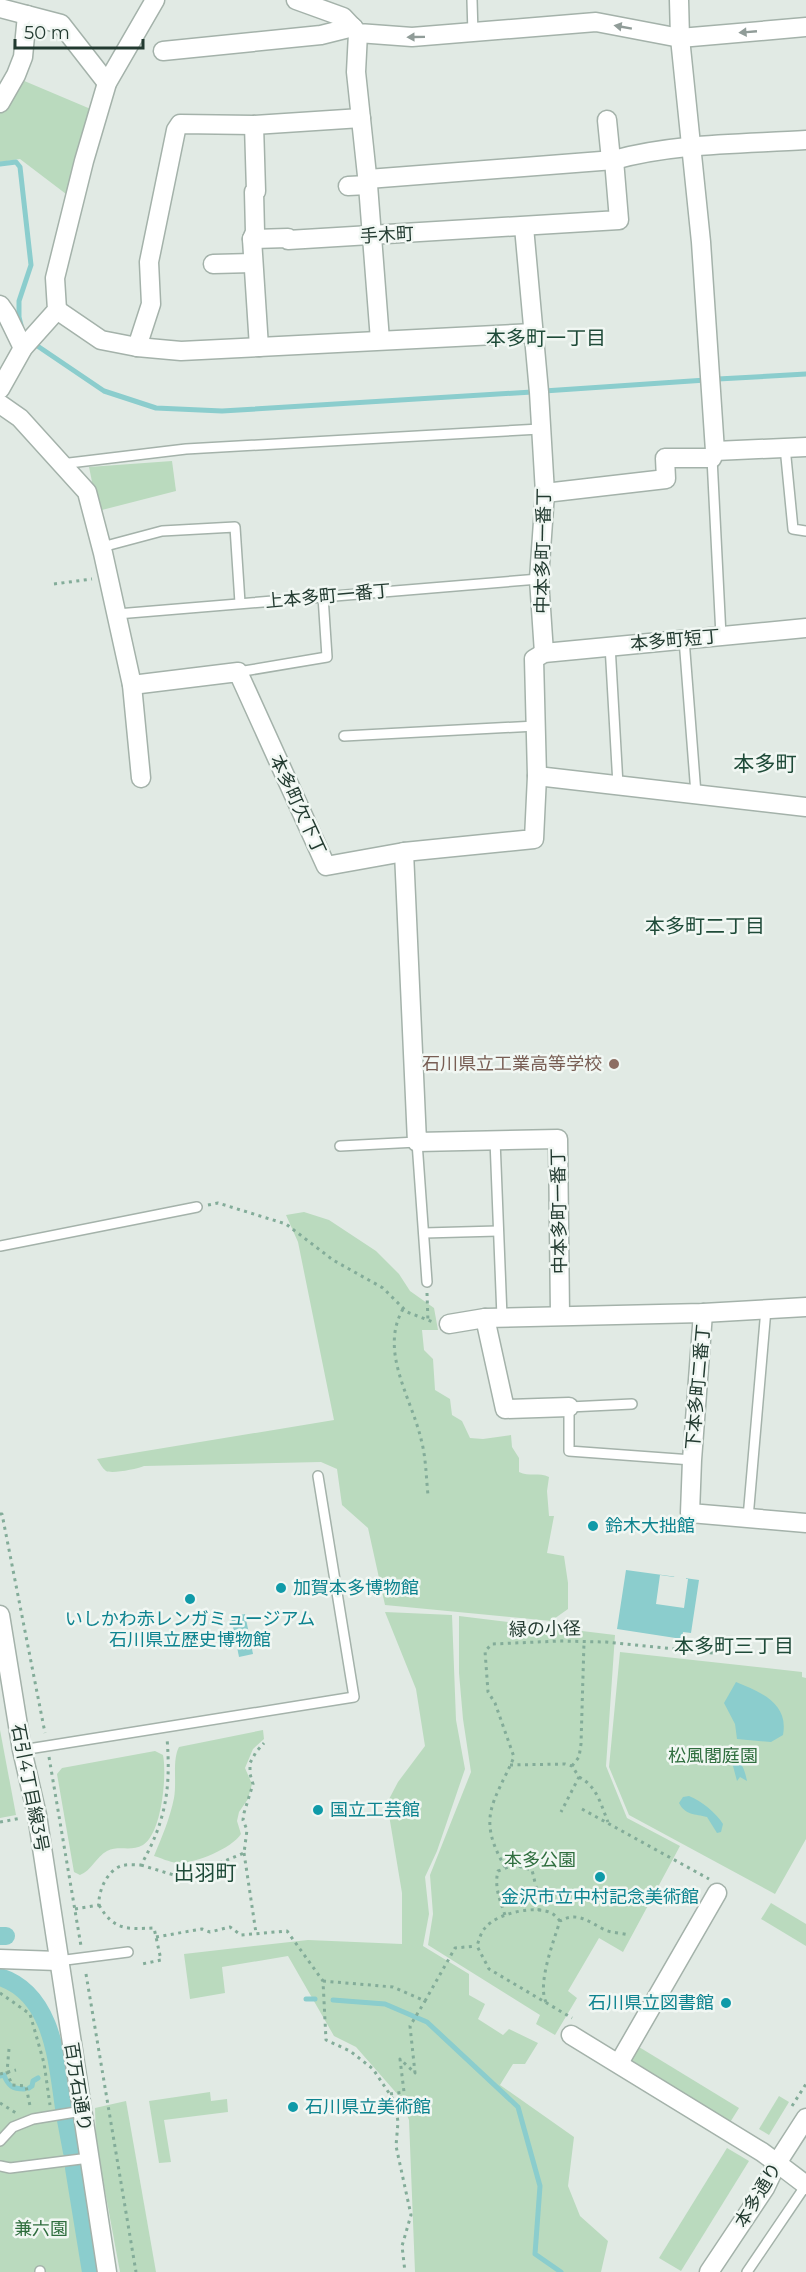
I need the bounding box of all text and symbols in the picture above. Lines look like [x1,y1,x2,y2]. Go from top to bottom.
scale bar [15,12,142,50]
text: 50 m [24,22,70,44]
one-way arrow [613,22,632,31]
one-way arrow [738,27,757,37]
one-way arrow [406,32,425,42]
street label: 手木町 [359,223,415,247]
district label: 本多町一丁目 [486,326,606,350]
street label: 中本多町一番丁 [531,488,555,614]
street label: 上本多町一番丁 [264,580,392,612]
street label: 本多町短丁 [629,625,721,655]
street label: 本多町欠下丁 [265,751,331,859]
district label: 本多町 [734,751,797,776]
district label: 本多町二丁目 [645,914,765,938]
place label: 石川県立工業高等学校 [422,1053,602,1075]
marker: 石川県立工業高等学校 [607,1057,621,1071]
street label: 中本多町一番丁 [547,1148,571,1274]
street label: 下本多町二番丁 [682,1323,714,1451]
place label: 鈴木大拙館 [605,1515,695,1537]
marker: 鈴木大拙館 [586,1519,600,1533]
place label: 加賀本多博物館 [293,1577,419,1599]
marker: 加賀本多博物館 [274,1581,288,1595]
marker: いしかわ赤レンガミュージアム 石川県立歴史博物館 [183,1592,197,1606]
place label: いしかわ赤レンガミュージアム 石川県立歴史博物館 [65,1608,315,1651]
street label: 緑の小径 [509,1617,581,1641]
district label: 本多町三丁目 [674,1634,794,1658]
street label: 石引4丁目線3号 [7,1722,53,1854]
park label: 松風閣庭園 [668,1745,758,1767]
place label: 国立工芸館 [330,1799,420,1821]
marker: 国立工芸館 [311,1803,325,1817]
park label: 本多公園 [504,1849,576,1871]
district label: 出羽町 [174,1860,237,1885]
marker: 金沢市立中村記念美術館 [593,1870,607,1884]
place label: 金沢市立中村記念美術館 [501,1886,699,1908]
place label: 石川県立図書館 [588,1992,714,2014]
marker: 石川県立図書館 [719,1996,733,2010]
street label: 百万石通り [60,2041,96,2133]
place label: 石川県立美術館 [305,2096,431,2118]
marker: 石川県立美術館 [286,2100,300,2114]
street label: 本多通り [730,2158,786,2232]
park label: 兼六園 [14,2218,68,2240]

